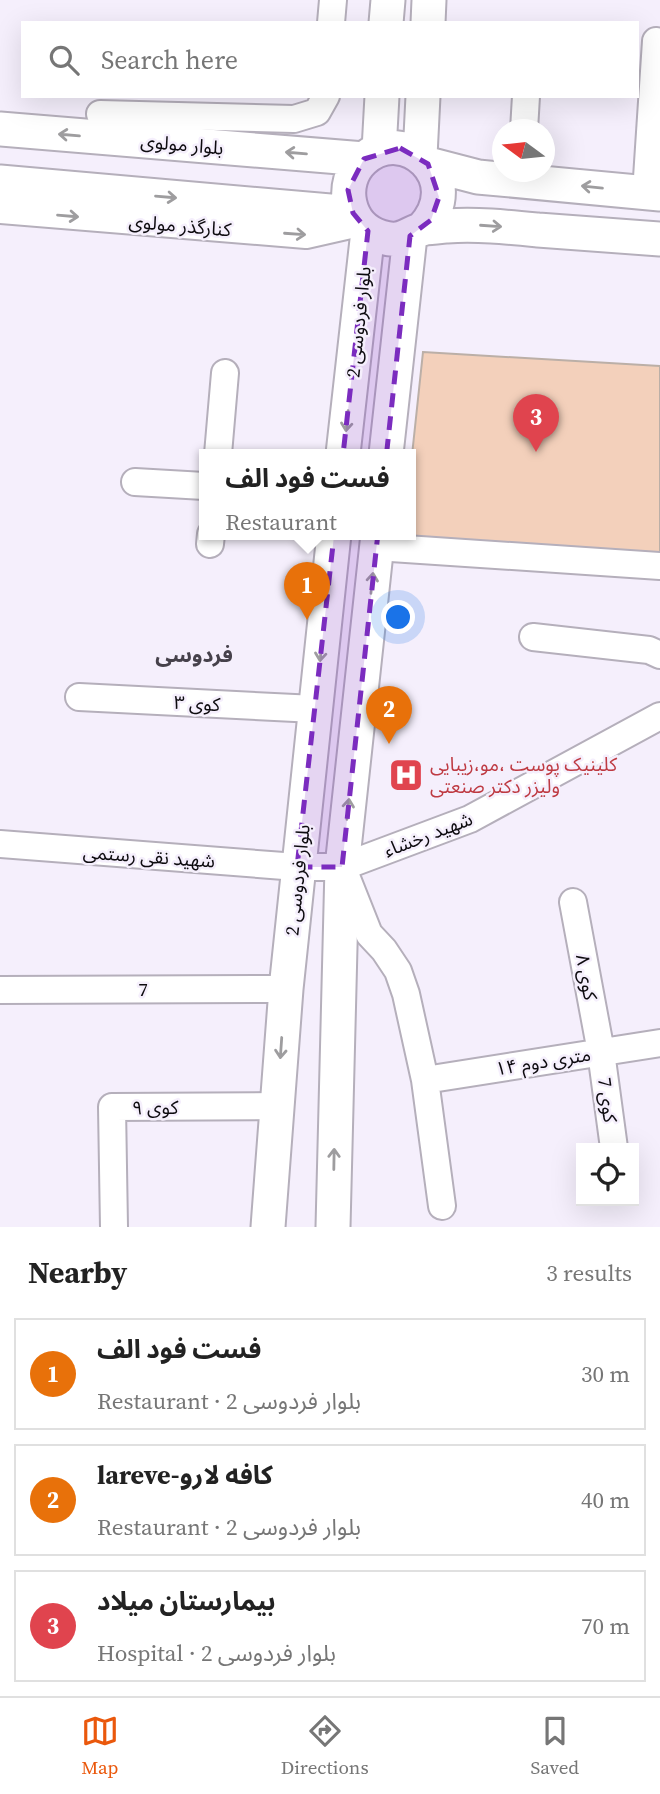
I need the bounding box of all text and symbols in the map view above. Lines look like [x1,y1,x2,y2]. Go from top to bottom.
search box [21,21,639,98]
icon: search [45,41,83,79]
text: Search here [101,42,238,78]
north arrow [492,119,555,182]
street label: بلوار مولوی [140,127,224,161]
one-way arrow [59,128,81,141]
one-way arrow [285,146,308,159]
one-way arrow [581,180,604,193]
one-way arrow [154,190,176,203]
street label: کنارگذر مولوی [128,208,233,243]
one-way arrow [56,210,79,223]
one-way arrow [479,220,502,233]
one-way arrow [283,228,306,241]
street label: بلوار فردوسی 2 [339,265,377,379]
pin: 3 [513,394,559,452]
one-way arrow [340,409,353,432]
popup [199,449,416,540]
text: فست فود الف [225,460,390,496]
text: Restaurant [225,506,337,538]
pin: 1 [284,562,330,620]
one-way arrow [366,572,379,595]
your location [381,600,415,634]
one-way arrow [315,639,328,662]
district label: فردوسی [155,640,233,669]
pin: 2 [366,686,412,744]
street label: کوی ۳ [173,689,222,717]
place label: کلینیک پوست ،مو،زیبایی ولیزر دکتر صنعتی [430,751,618,799]
hospital icon: کلینیک پوست ،مو،زیبایی ولیزر دکتر صنعتی [387,756,425,794]
one-way arrow [342,798,355,821]
street label: شهید رخشاء [380,805,476,863]
street label: بلوار فردوسی 2 [278,823,316,937]
street label: شهید نقی رستمی [82,838,216,874]
street label: کوی ۸ [570,952,604,1003]
street label: 7 [138,976,148,1002]
one-way arrow [274,1036,287,1059]
street label: ۱۴ متری دوم [493,1041,593,1083]
street label: کوی 7 [592,1076,624,1125]
street label: کوی ۹ [132,1094,179,1120]
map controls [576,1143,639,1206]
button: locate [576,1143,639,1206]
one-way arrow [328,1148,341,1171]
text: Nearby [28,1252,127,1293]
text: 3 results [546,1257,632,1289]
text: فست فود الف [97,1331,261,1367]
text: 1 [47,1358,59,1390]
text: 30 m [581,1358,630,1390]
text: Restaurant · بلوار فردوسی 2 [97,1385,361,1417]
text: lareve-کافه لارو [97,1457,273,1493]
text: 2 [47,1484,59,1516]
text: 40 m [581,1484,630,1516]
text: Restaurant · بلوار فردوسی 2 [97,1511,361,1543]
text: بیمارستان میلاد [97,1583,276,1619]
text: 3 [47,1610,59,1642]
text: 70 m [581,1610,630,1642]
text: Hospital · بلوار فردوسی 2 [97,1637,336,1669]
tab: Map [81,1712,119,1780]
tab: Directions [281,1712,369,1780]
tab: Saved [530,1712,579,1780]

